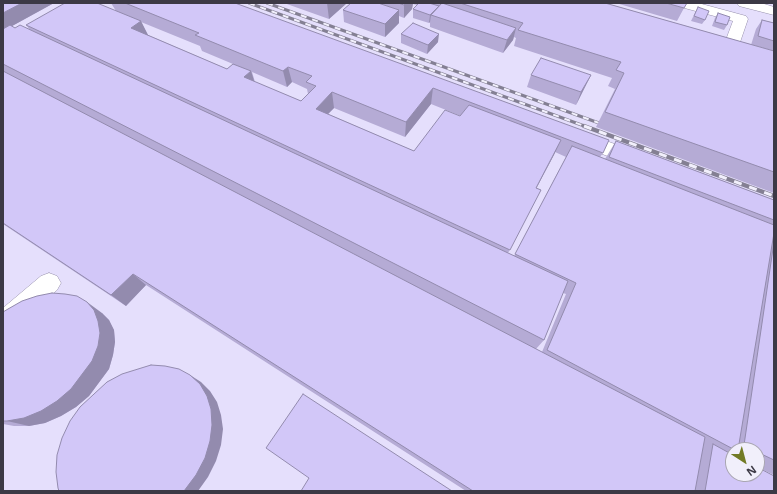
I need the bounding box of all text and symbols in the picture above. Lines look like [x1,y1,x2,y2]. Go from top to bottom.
north arrow [725,442,765,482]
text: N [744,463,760,480]

